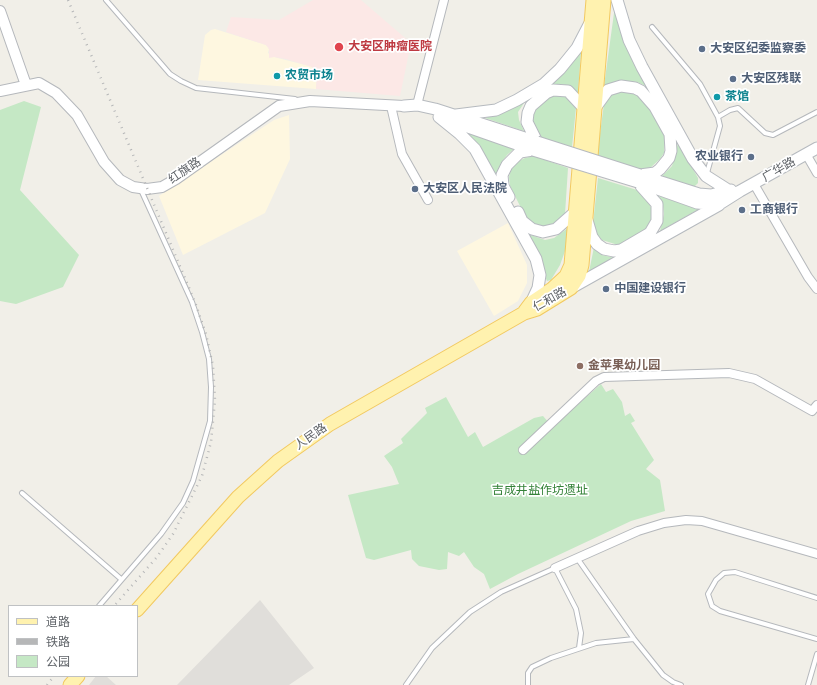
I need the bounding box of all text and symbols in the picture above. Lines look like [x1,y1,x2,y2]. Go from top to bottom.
place label: 大安区肿瘤医院 [348,40,432,54]
marker: 大安区肿瘤医院 [333,41,345,53]
place label: 大安区纪委监察委 [710,42,806,56]
marker: 大安区纪委监察委 [697,44,707,54]
place label: 农贸市场 [285,69,333,83]
marker: 农贸市场 [272,71,282,81]
place label: 大安区残联 [741,72,801,86]
marker: 大安区残联 [728,74,738,84]
place label: 茶馆 [725,90,749,104]
marker: 茶馆 [712,92,722,102]
place label: 农业银行 [695,150,743,164]
marker: 农业银行 [746,152,756,162]
street label: 红旗路 [166,155,204,187]
street label: 广华路 [760,155,798,185]
place label: 大安区人民法院 [423,182,507,196]
marker: 大安区人民法院 [410,184,420,194]
place label: 工商银行 [750,203,798,217]
marker: 工商银行 [737,205,747,215]
place label: 中国建设银行 [614,282,686,296]
marker: 中国建设银行 [601,284,611,294]
street label: 仁和路 [531,285,569,315]
place label: 金苹果幼儿园 [588,359,660,373]
marker: 金苹果幼儿园 [575,361,585,371]
street label: 人民路 [292,421,330,453]
park label: 吉成井盐作坊遗址 [492,484,588,498]
legend [8,605,138,677]
text: 道路 [46,615,70,630]
text: 铁路 [46,635,70,650]
text: 公园 [46,655,70,670]

